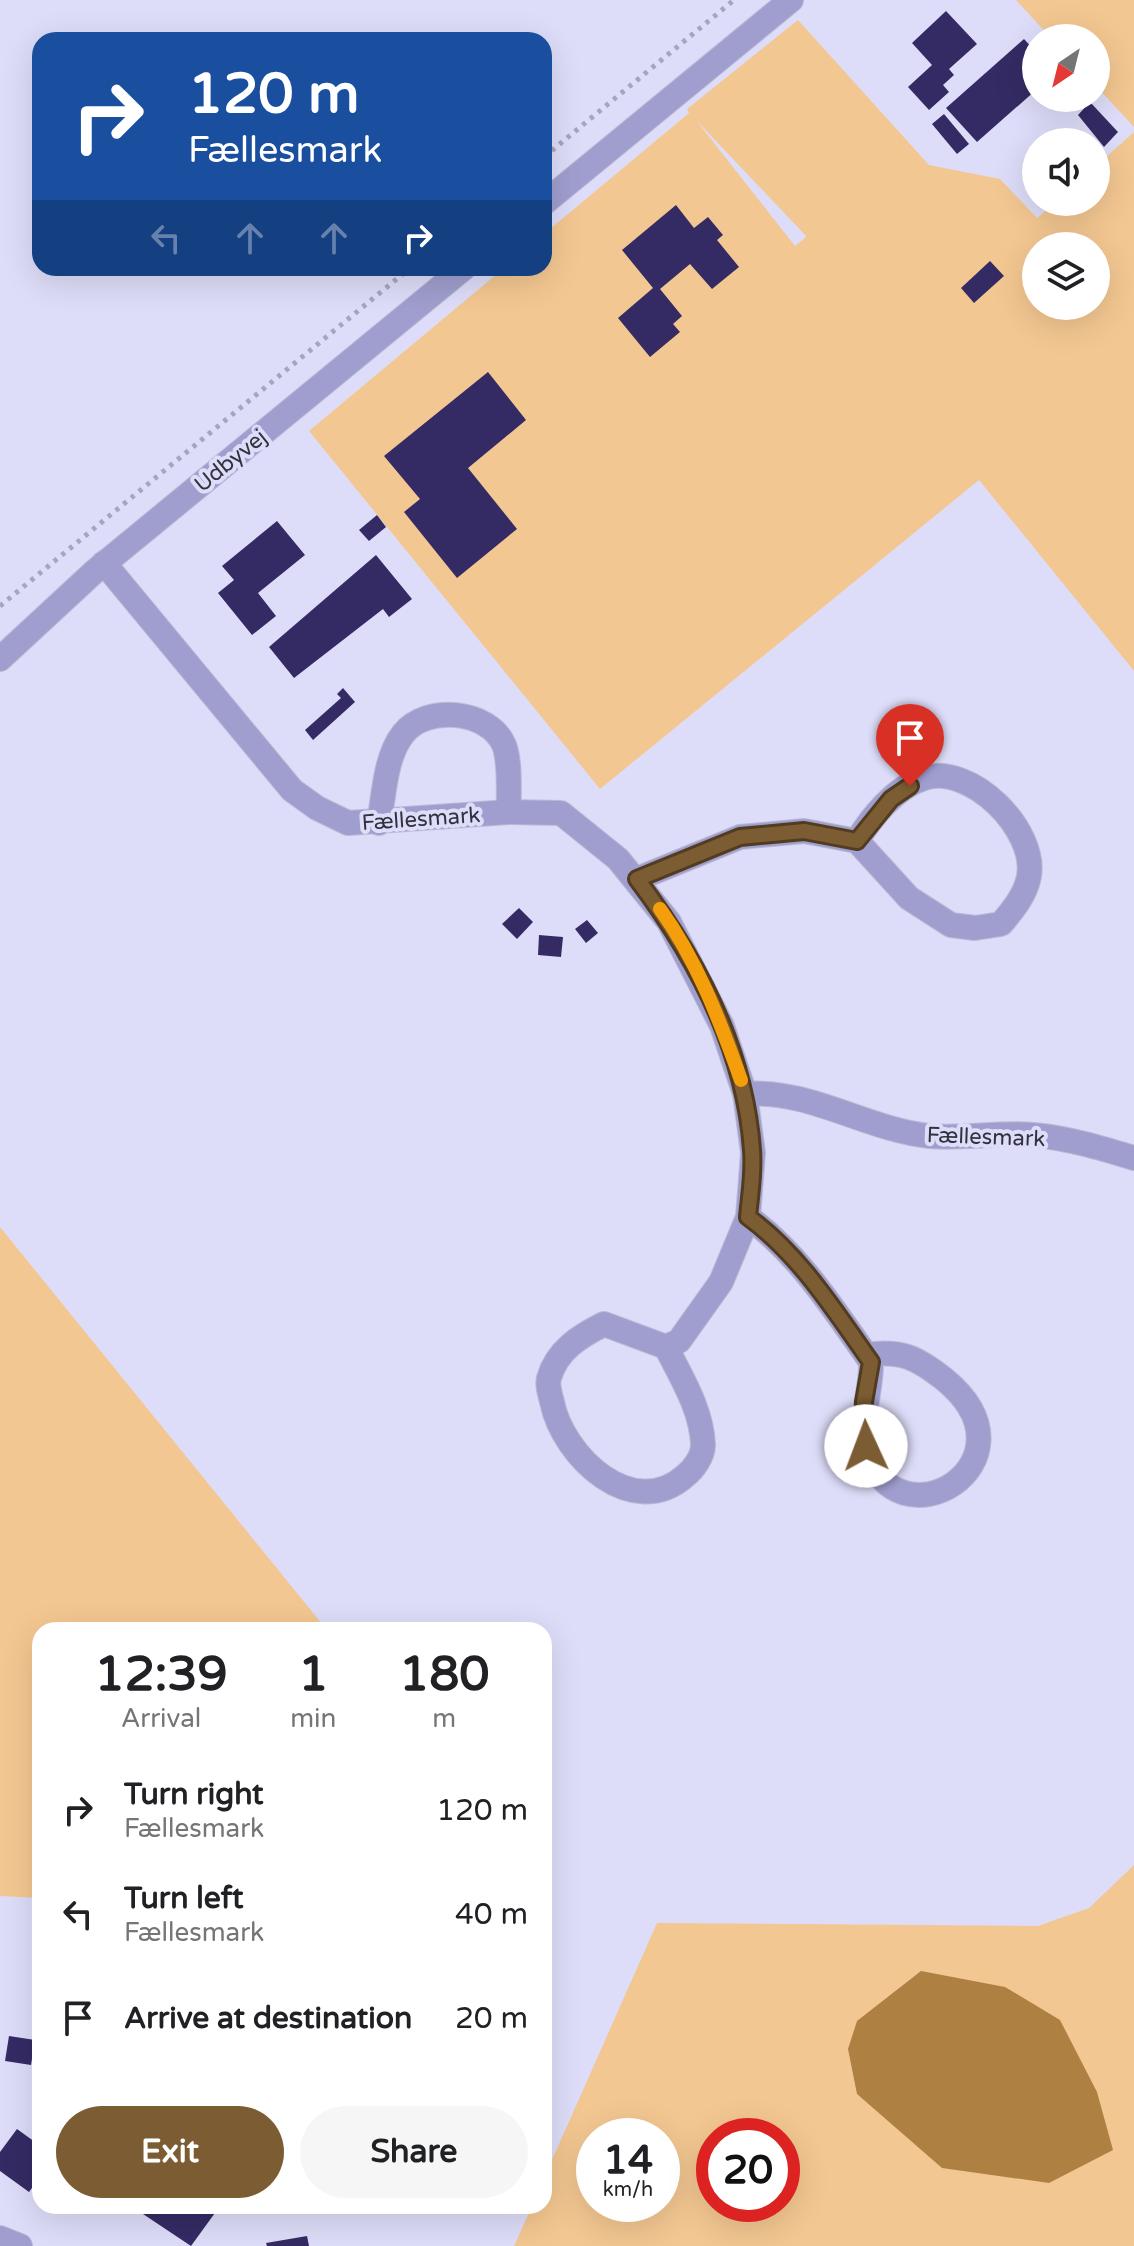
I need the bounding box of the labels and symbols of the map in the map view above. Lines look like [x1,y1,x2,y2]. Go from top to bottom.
north arrow [1022,24,1110,112]
street label: Udbyvej [189,424,272,498]
pin [876,704,944,786]
street label: Fællesmark [361,802,481,836]
street label: Fællesmark [926,1122,1046,1152]
position arrow [824,1404,908,1488]
speed limit sign: 20 [696,2118,800,2222]

